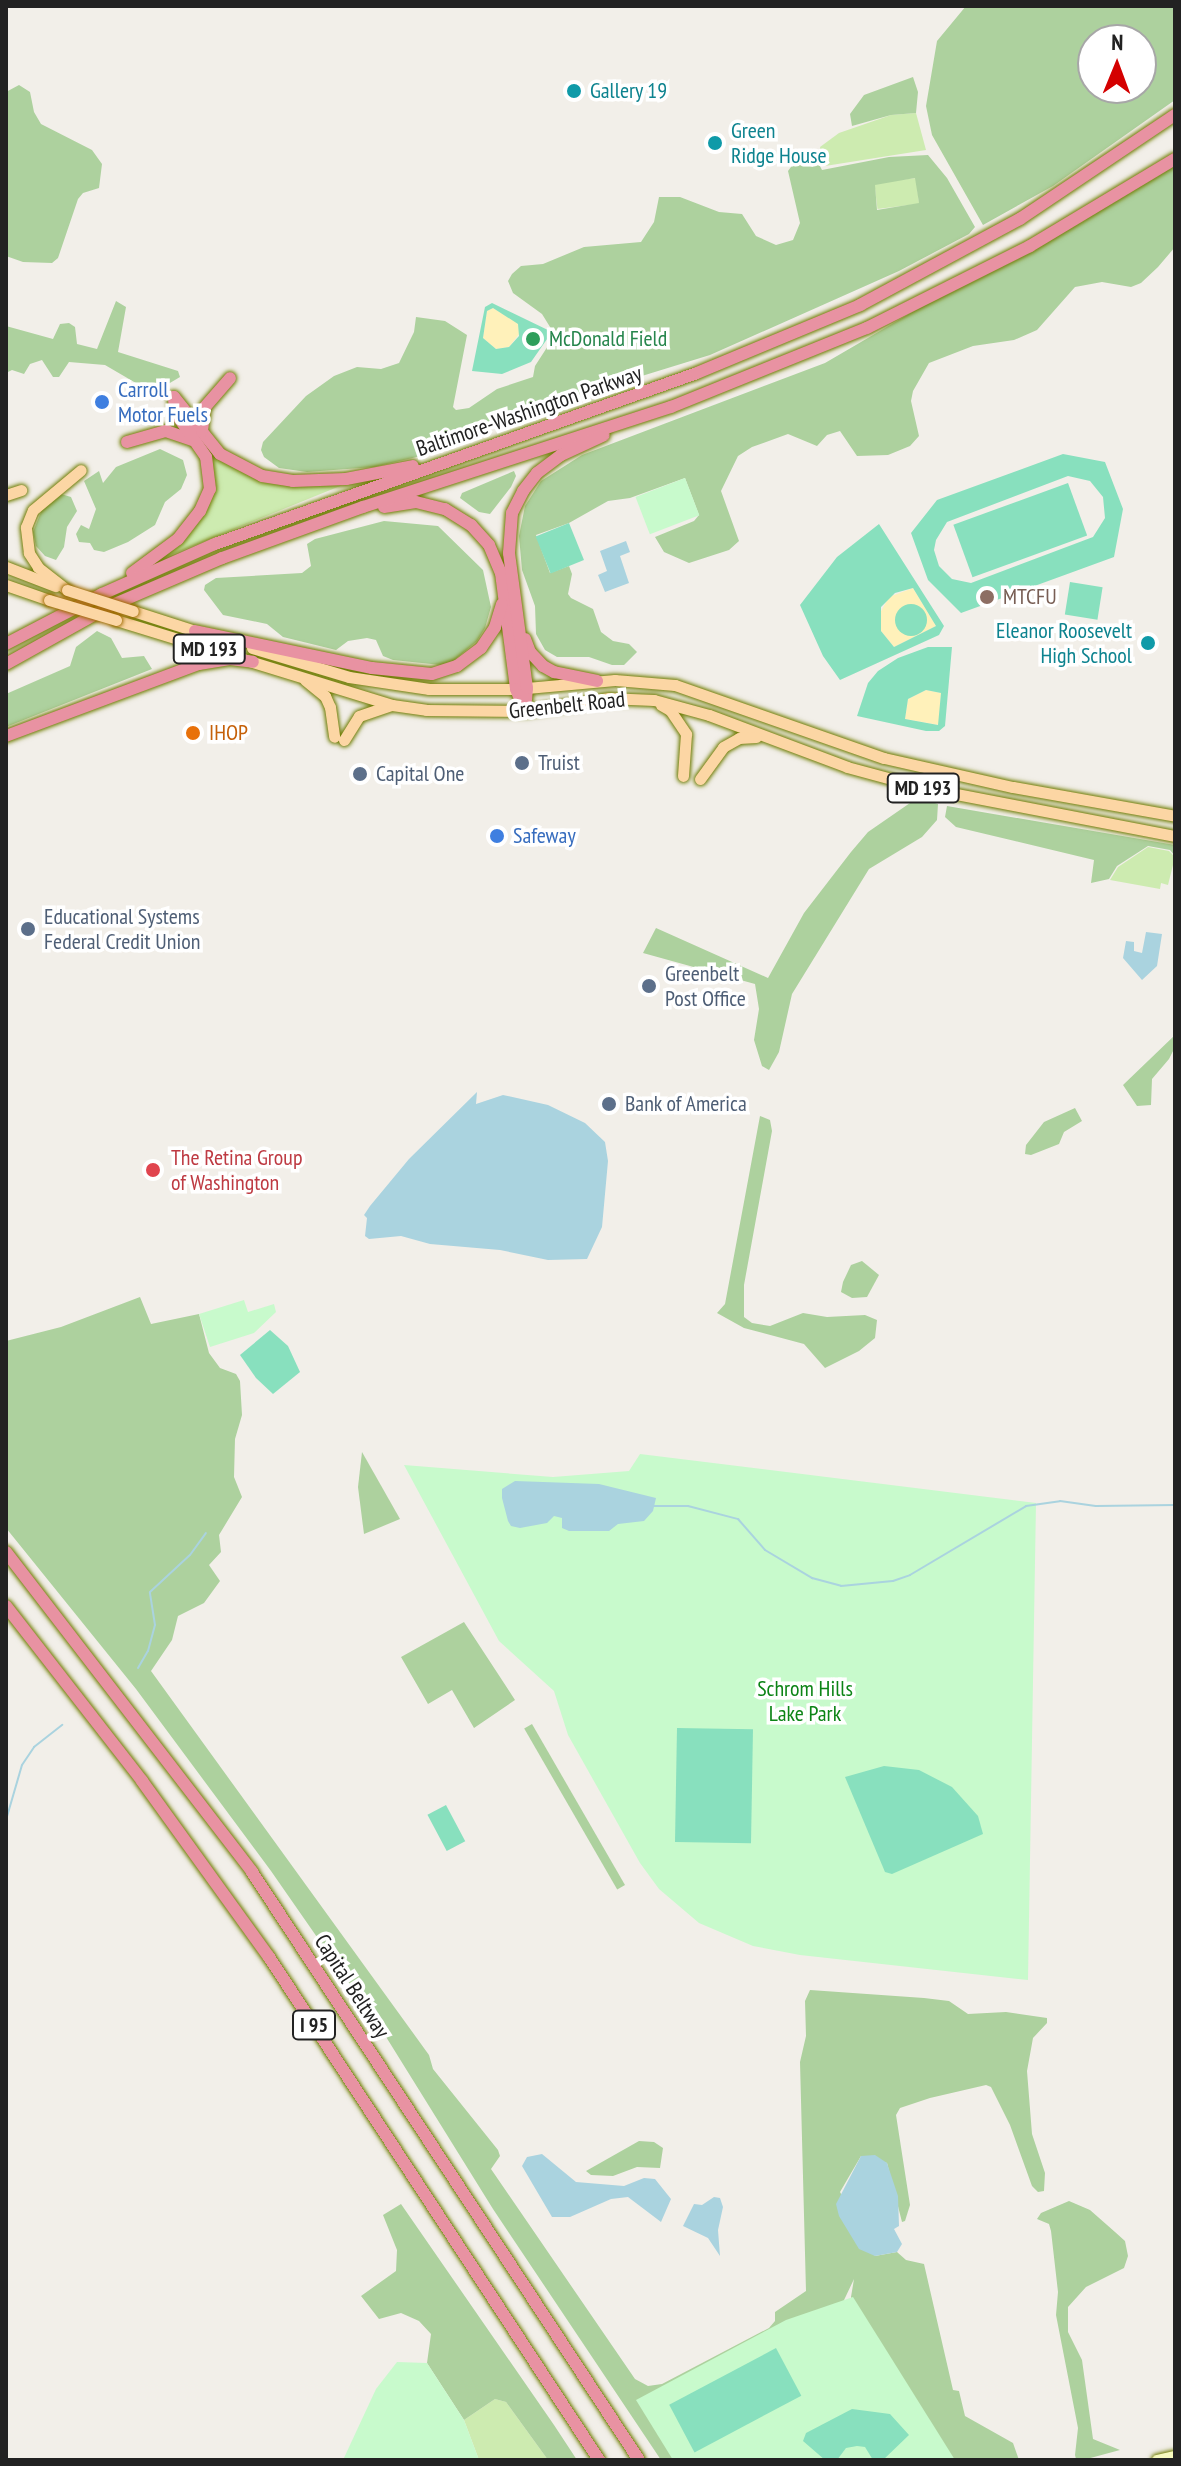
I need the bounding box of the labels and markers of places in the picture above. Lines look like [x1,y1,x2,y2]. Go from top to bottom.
place label: Gallery 19 [590,78,668,104]
marker: Gallery 19 [565,82,583,100]
place label: Green Ridge House [731,117,826,168]
marker: Green Ridge House [706,134,724,152]
place label: McDonald Field [549,326,667,352]
marker: McDonald Field [524,330,542,348]
place label: Carroll Motor Fuels [118,376,208,428]
marker: Carroll Motor Fuels [93,393,111,411]
place label: MTCFU [1003,584,1057,610]
marker: MTCFU [978,588,996,606]
place label: Eleanor Roosevelt High School [996,617,1132,668]
marker: Eleanor Roosevelt High School [1139,634,1157,652]
place label: IHOP [209,720,248,746]
marker: IHOP [184,724,202,742]
place label: Truist [538,750,580,776]
marker: Truist [513,754,531,772]
place label: Capital One [376,761,464,787]
marker: Capital One [351,765,369,783]
place label: Safeway [513,823,576,849]
marker: Safeway [488,827,506,845]
place label: Educational Systems Federal Credit Union [44,903,200,954]
marker: Educational Systems Federal Credit Union [19,920,37,938]
place label: Greenbelt Post Office [665,960,746,1012]
marker: Greenbelt Post Office [640,977,658,995]
place label: Bank of America [625,1091,748,1117]
marker: Bank of America [600,1095,618,1113]
place label: The Retina Group of Washington [171,1144,302,1196]
marker: The Retina Group of Washington [142,1159,164,1181]

